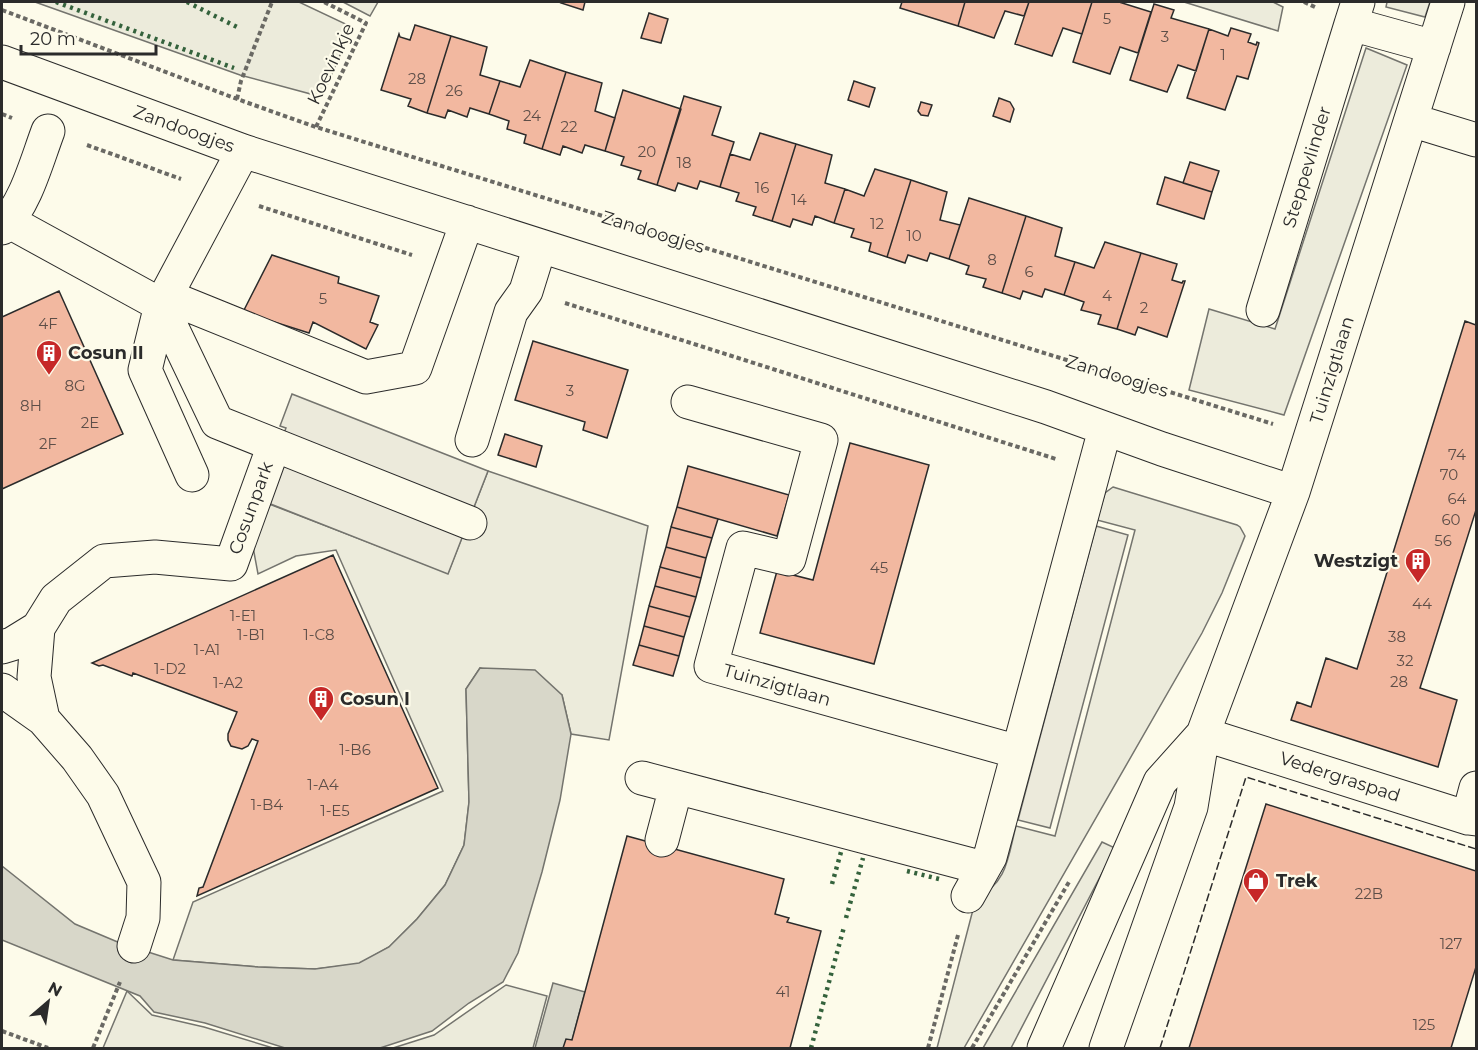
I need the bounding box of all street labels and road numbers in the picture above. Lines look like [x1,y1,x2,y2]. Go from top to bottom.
street label: Koevinkje [303,20,359,108]
street label: Zandoogjes [130,101,238,158]
street label: Steppevlinder [1278,104,1336,230]
street label: Zandoogjes [599,206,707,258]
street label: Tuinzigtlaan [1305,314,1359,426]
street label: Zandoogjes [1063,350,1171,402]
street label: Cosunpark [224,458,278,557]
street label: Tuinzigtlaan [721,659,833,711]
street label: Vedergraspad [1277,747,1403,807]

